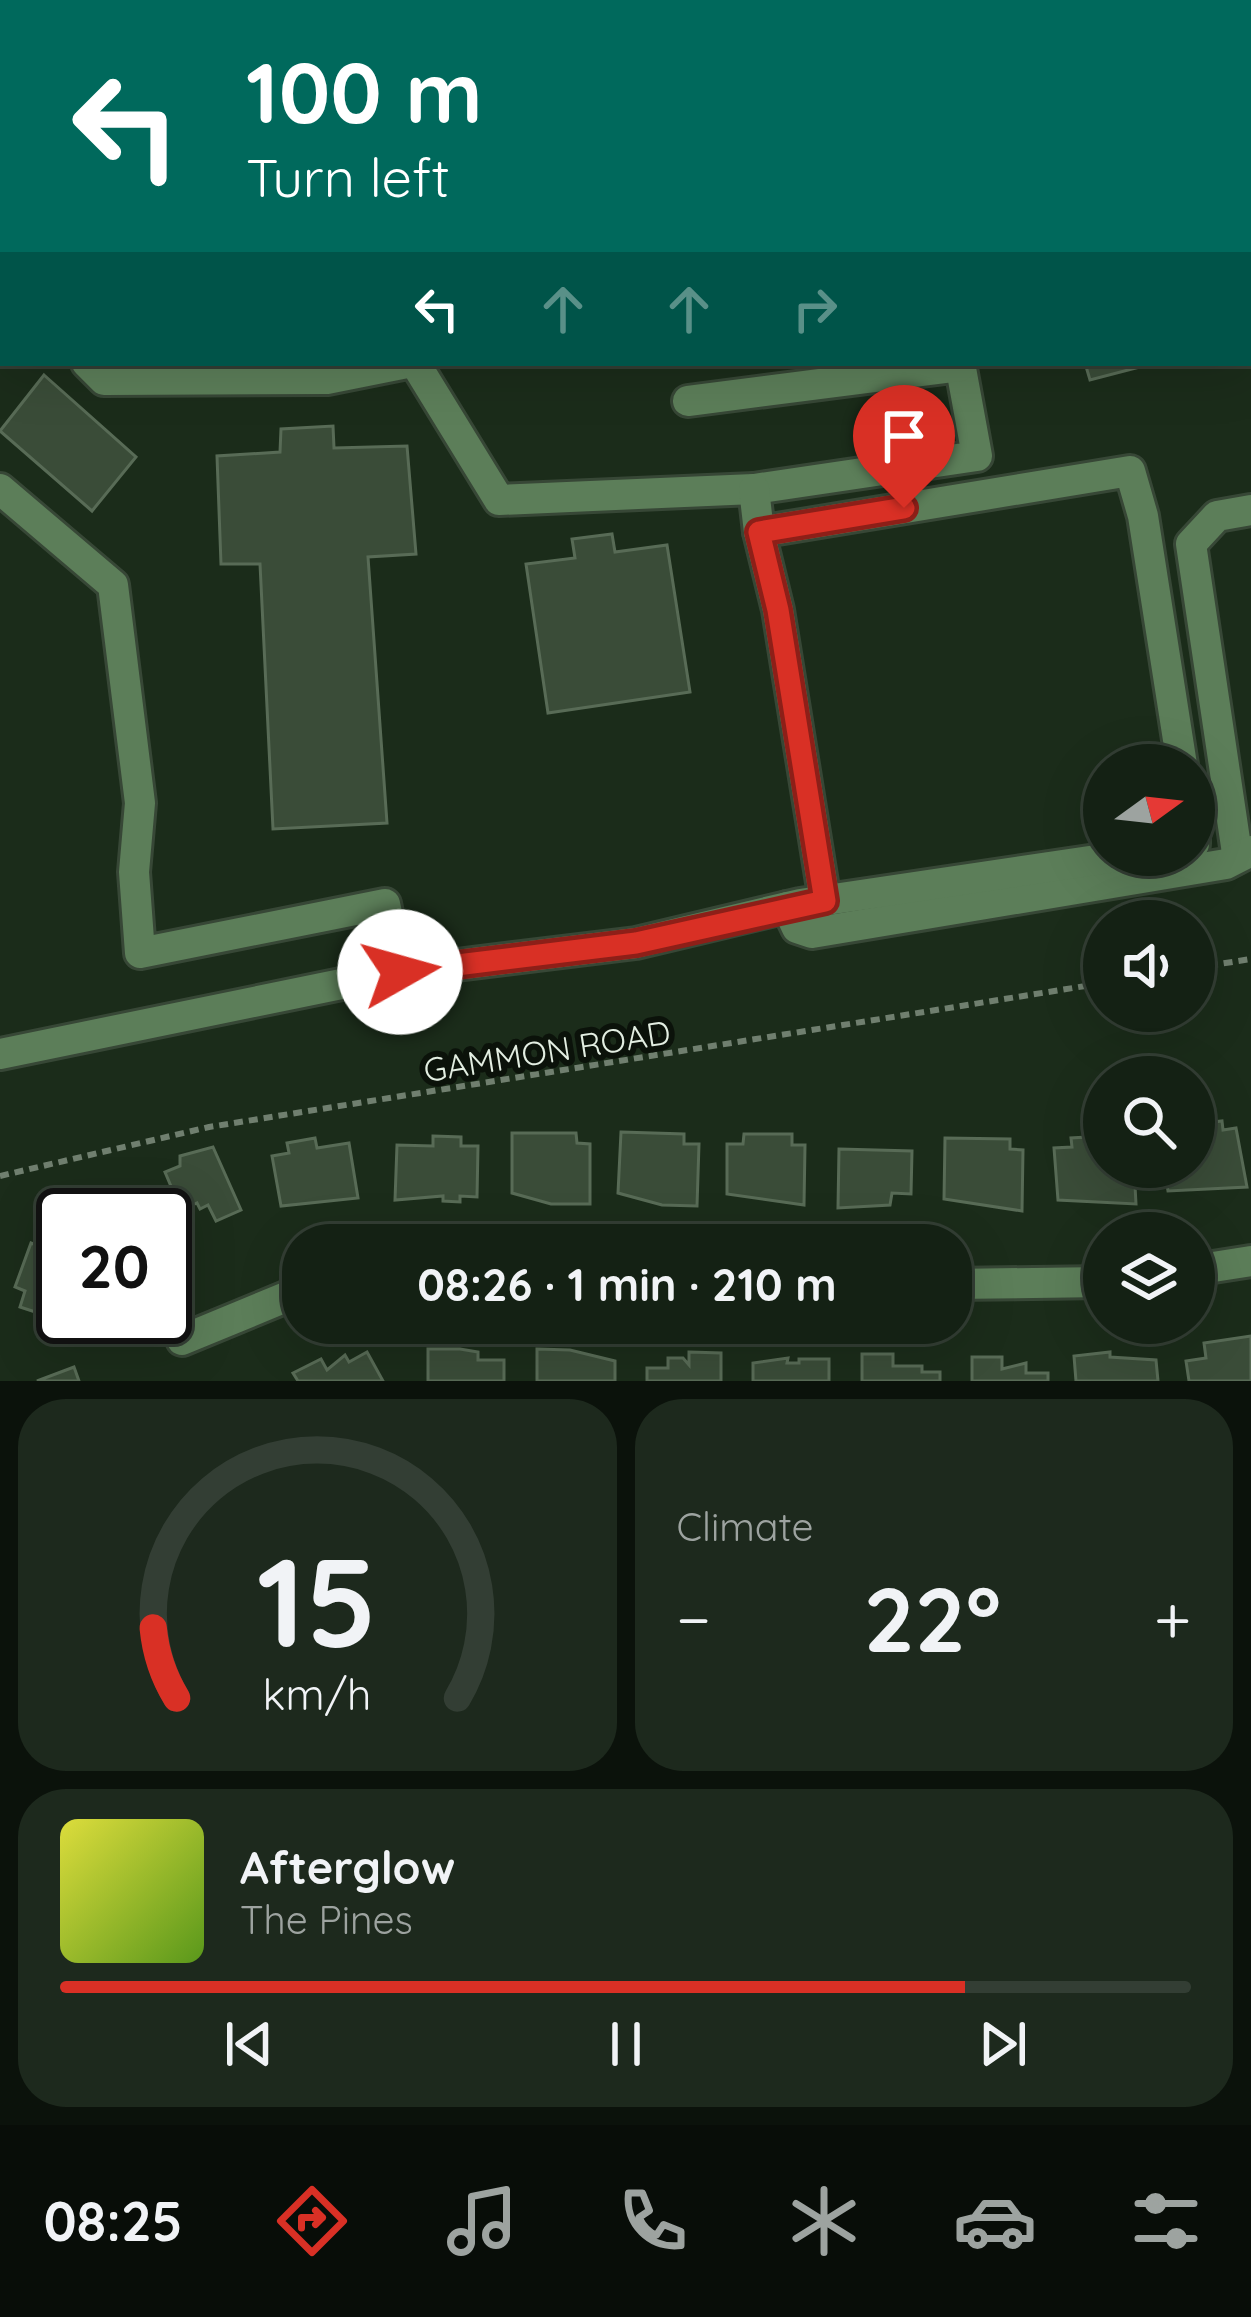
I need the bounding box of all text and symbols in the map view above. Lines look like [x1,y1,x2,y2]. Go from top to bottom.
text: 100 m [246,39,483,144]
icon: left [48,48,204,204]
text: Turn left [246,143,450,211]
icon: left [404,276,470,342]
icon: ahead [530,276,596,342]
icon: ahead [656,276,722,342]
icon: right [782,276,848,342]
pin [853,385,955,508]
icon: arrive [871,403,937,469]
north arrow [1083,744,1215,876]
map controls [1083,744,1215,1344]
button: sound [1083,900,1215,1032]
position arrow [337,909,463,1035]
street label: GAMMON ROAD [421,1011,673,1090]
button: search [1083,1056,1215,1188]
speed limit sign: 20 [36,1188,192,1344]
button: layers [1083,1212,1215,1344]
text: 08:26 · 1 min · 210 m [417,1256,837,1312]
text: Climate [677,1502,814,1551]
text: 15 [257,1522,377,1678]
text: 22° [863,1562,1001,1675]
text: − [677,1577,711,1660]
text: + [1154,1577,1191,1660]
text: km/h [263,1667,372,1721]
text: Afterglow [240,1839,455,1895]
text: The Pines [240,1895,413,1944]
icon: previous [216,2011,282,2077]
icon: pause [593,2011,659,2077]
icon: next [970,2011,1036,2077]
icon: directions [270,2179,354,2263]
icon: music [440,2179,524,2263]
icon: phone [611,2179,695,2263]
icon: climate [782,2179,866,2263]
icon: car [953,2179,1037,2263]
icon: filters [1124,2179,1208,2263]
text: 08:25 [43,2187,183,2255]

